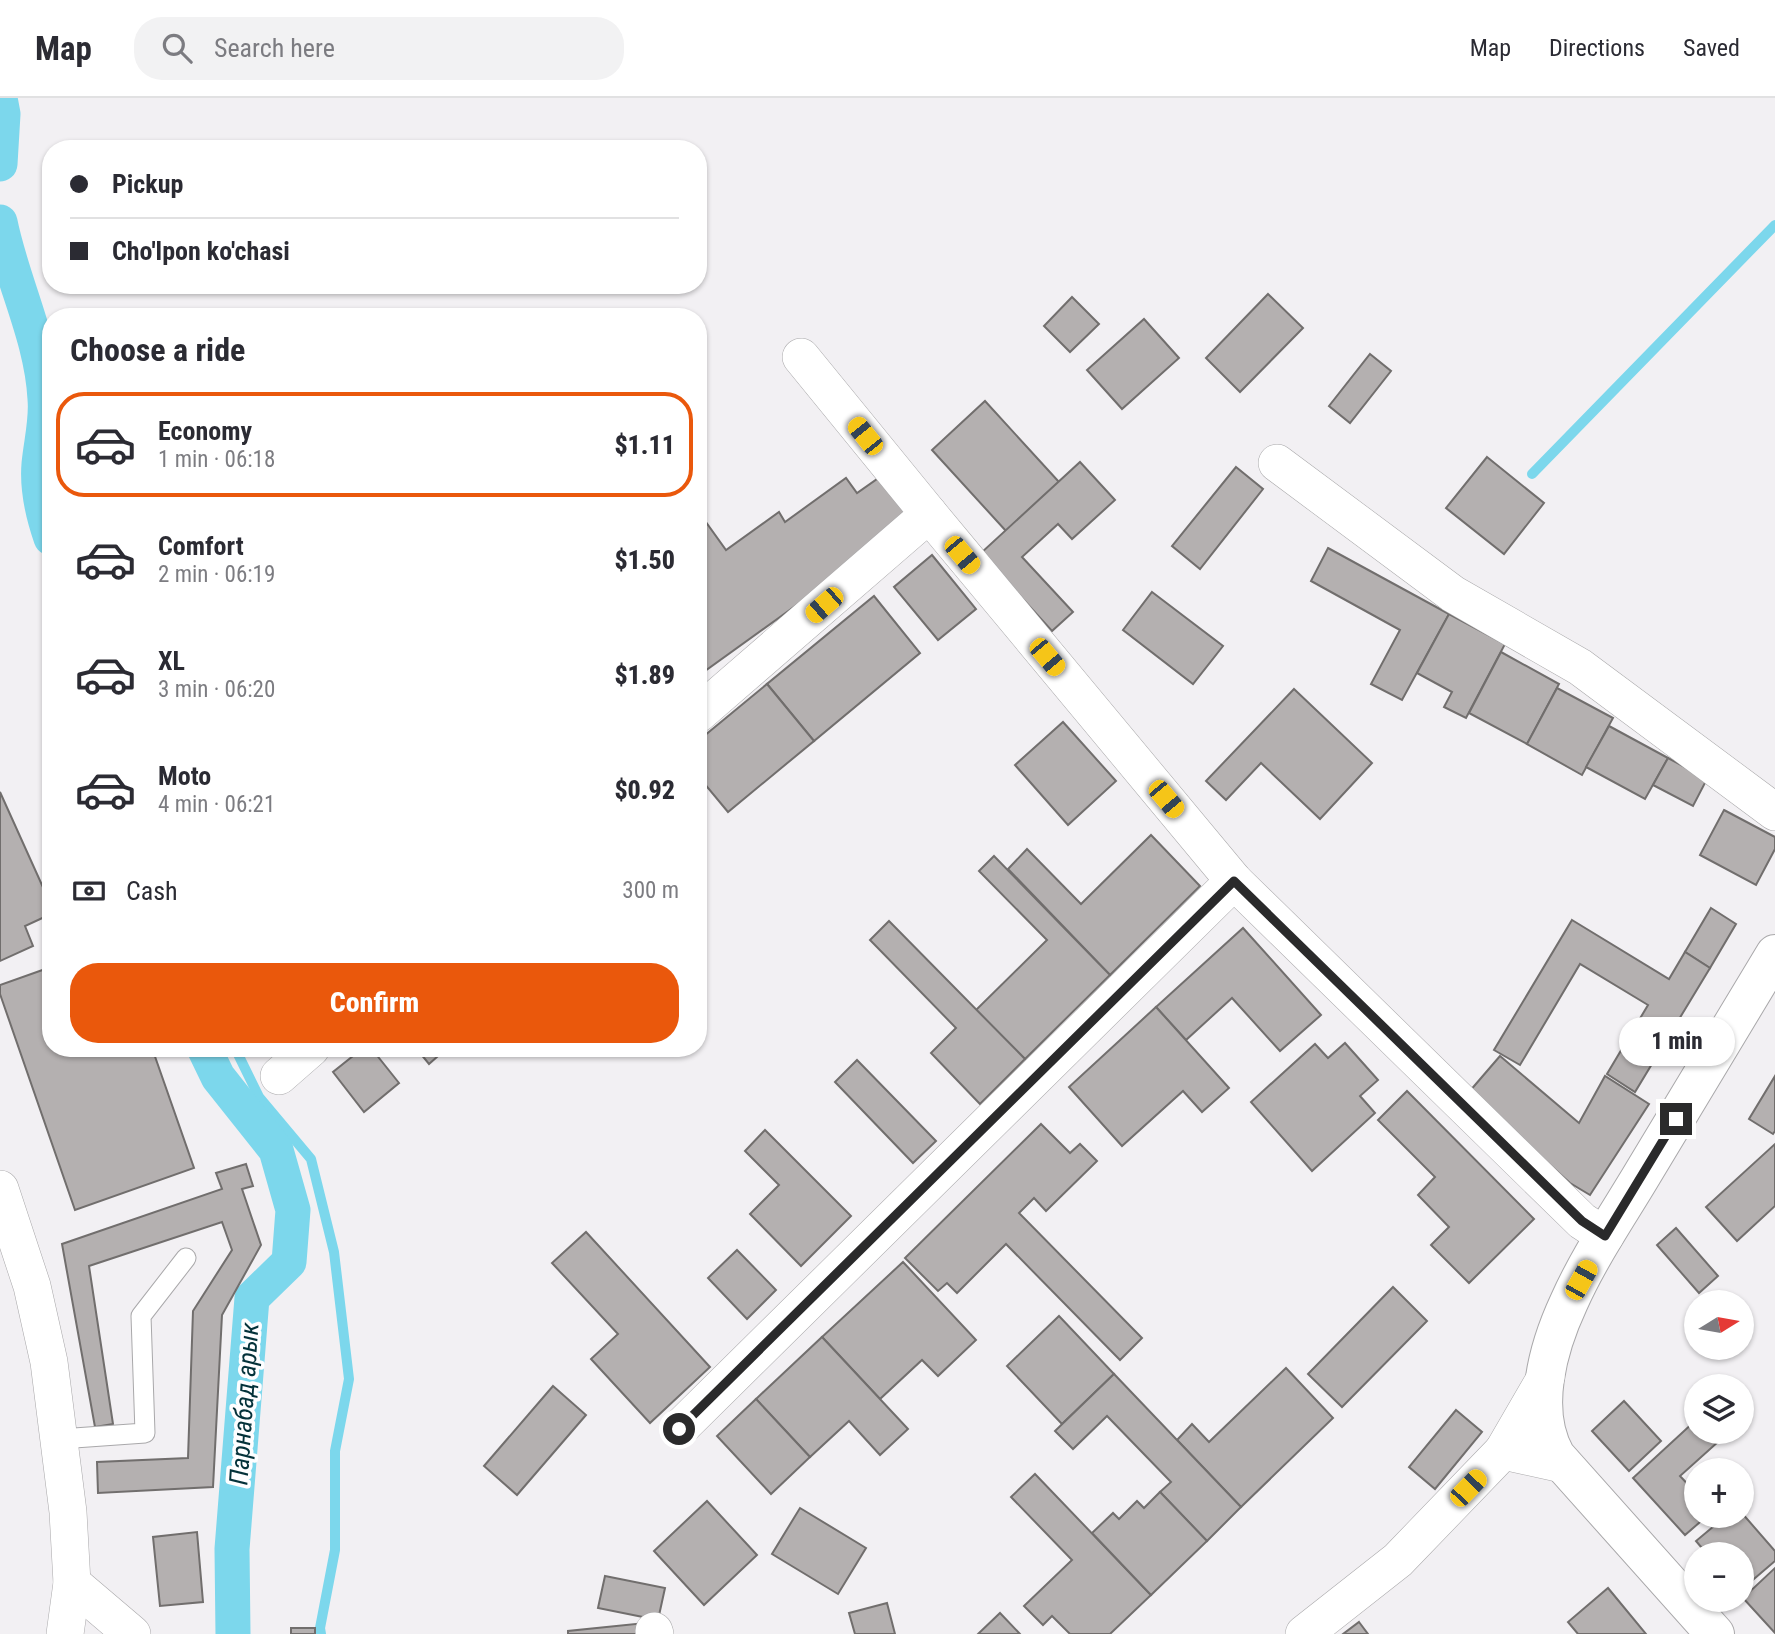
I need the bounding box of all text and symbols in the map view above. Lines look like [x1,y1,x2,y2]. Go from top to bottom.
search box [134,17,624,80]
text: Map [35,29,92,68]
icon: search [158,29,196,67]
text: Search here [214,33,335,63]
text: Map [1470,34,1511,62]
text: Directions [1549,34,1645,62]
text: Saved [1683,34,1740,62]
text: Pickup [112,169,183,199]
text: Cho'lpon ko'chasi [112,236,290,266]
text: Choose a ride [70,331,245,369]
icon: car [74,413,137,476]
car [844,413,887,459]
text: Economy [158,416,252,446]
text: $1.11 [614,430,675,460]
text: 1 min · 06:18 [158,446,275,473]
icon: car [74,528,137,591]
text: Comfort [158,531,244,561]
car [941,532,984,578]
text: $1.50 [614,545,675,575]
text: 2 min · 06:19 [158,561,275,588]
car [802,583,847,627]
car [1026,634,1069,680]
icon: car [74,643,137,706]
text: XL [158,646,185,676]
text: $1.89 [614,660,675,690]
text: 3 min · 06:20 [158,676,275,703]
icon: car [74,758,137,821]
text: Moto [158,761,211,791]
text: $0.92 [614,775,675,805]
car [1145,776,1188,822]
text: 4 min · 06:21 [158,791,275,818]
icon: cash [70,872,108,910]
text: Cash [126,876,178,906]
text: 300 m [622,877,679,904]
button: Confirm [70,963,679,1043]
callout: 1 min [1618,1018,1734,1066]
text: 1 min [1651,1028,1703,1055]
route end [1660,1103,1692,1135]
car [1562,1257,1601,1303]
north arrow [1684,1290,1754,1360]
map controls [1684,1290,1754,1612]
water label: Парнабад арык [223,1321,265,1486]
button: layers [1684,1374,1754,1444]
route start [663,1413,695,1445]
button: + [1684,1458,1754,1528]
car [1446,1466,1491,1510]
button: − [1684,1542,1754,1612]

